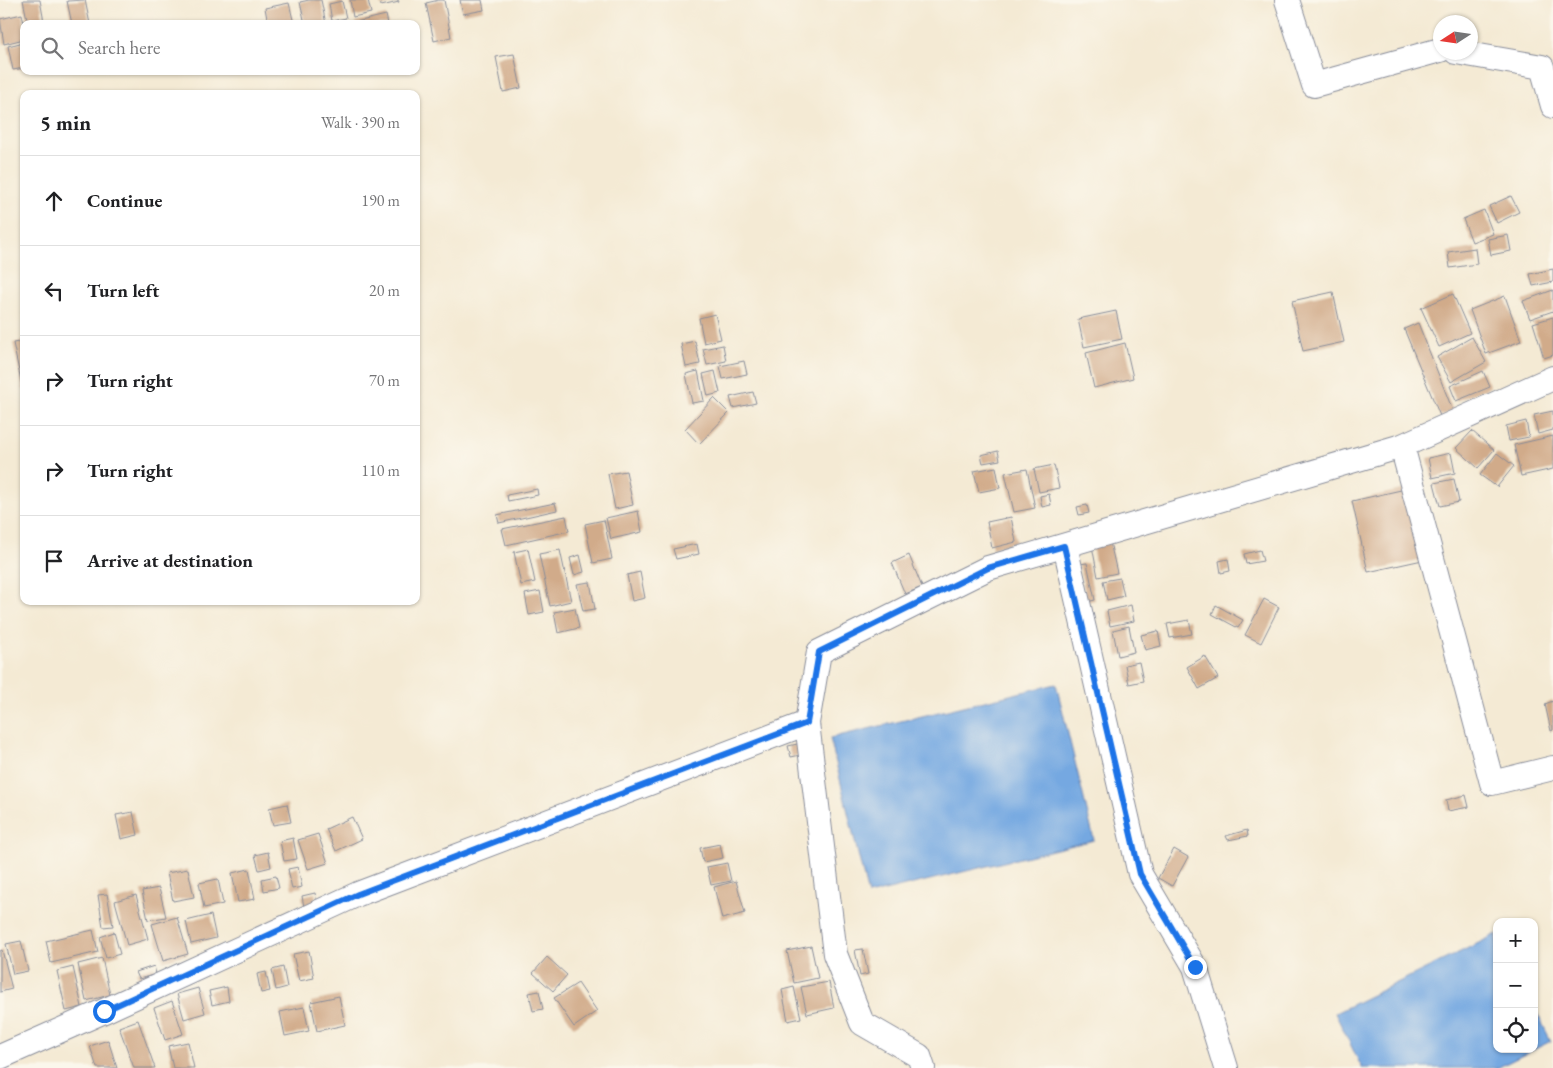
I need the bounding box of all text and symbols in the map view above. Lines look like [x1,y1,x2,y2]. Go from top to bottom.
north arrow [1433,15,1478,60]
search box [20,20,420,75]
icon: search [38,34,66,62]
text: Search here [78,35,160,60]
text: 5 min [40,109,91,136]
text: Walk · 390 m [321,112,400,133]
icon: ahead [40,187,68,215]
text: Continue [87,188,162,213]
text: 190 m [361,190,400,211]
icon: left [40,277,68,305]
text: Turn left [87,278,159,303]
text: 20 m [369,280,400,301]
icon: right [40,367,68,395]
text: Turn right [87,368,173,393]
text: 70 m [369,370,400,391]
icon: right [40,457,68,485]
text: Turn right [87,458,173,483]
text: 110 m [361,460,400,481]
icon: arrive [40,547,68,575]
text: Arrive at destination [87,548,253,573]
map controls [1493,918,1538,1053]
button: + [1493,918,1538,963]
route end [1184,956,1207,979]
button: − [1493,963,1538,1008]
route start [93,1000,116,1023]
button: locate [1493,1008,1538,1053]

